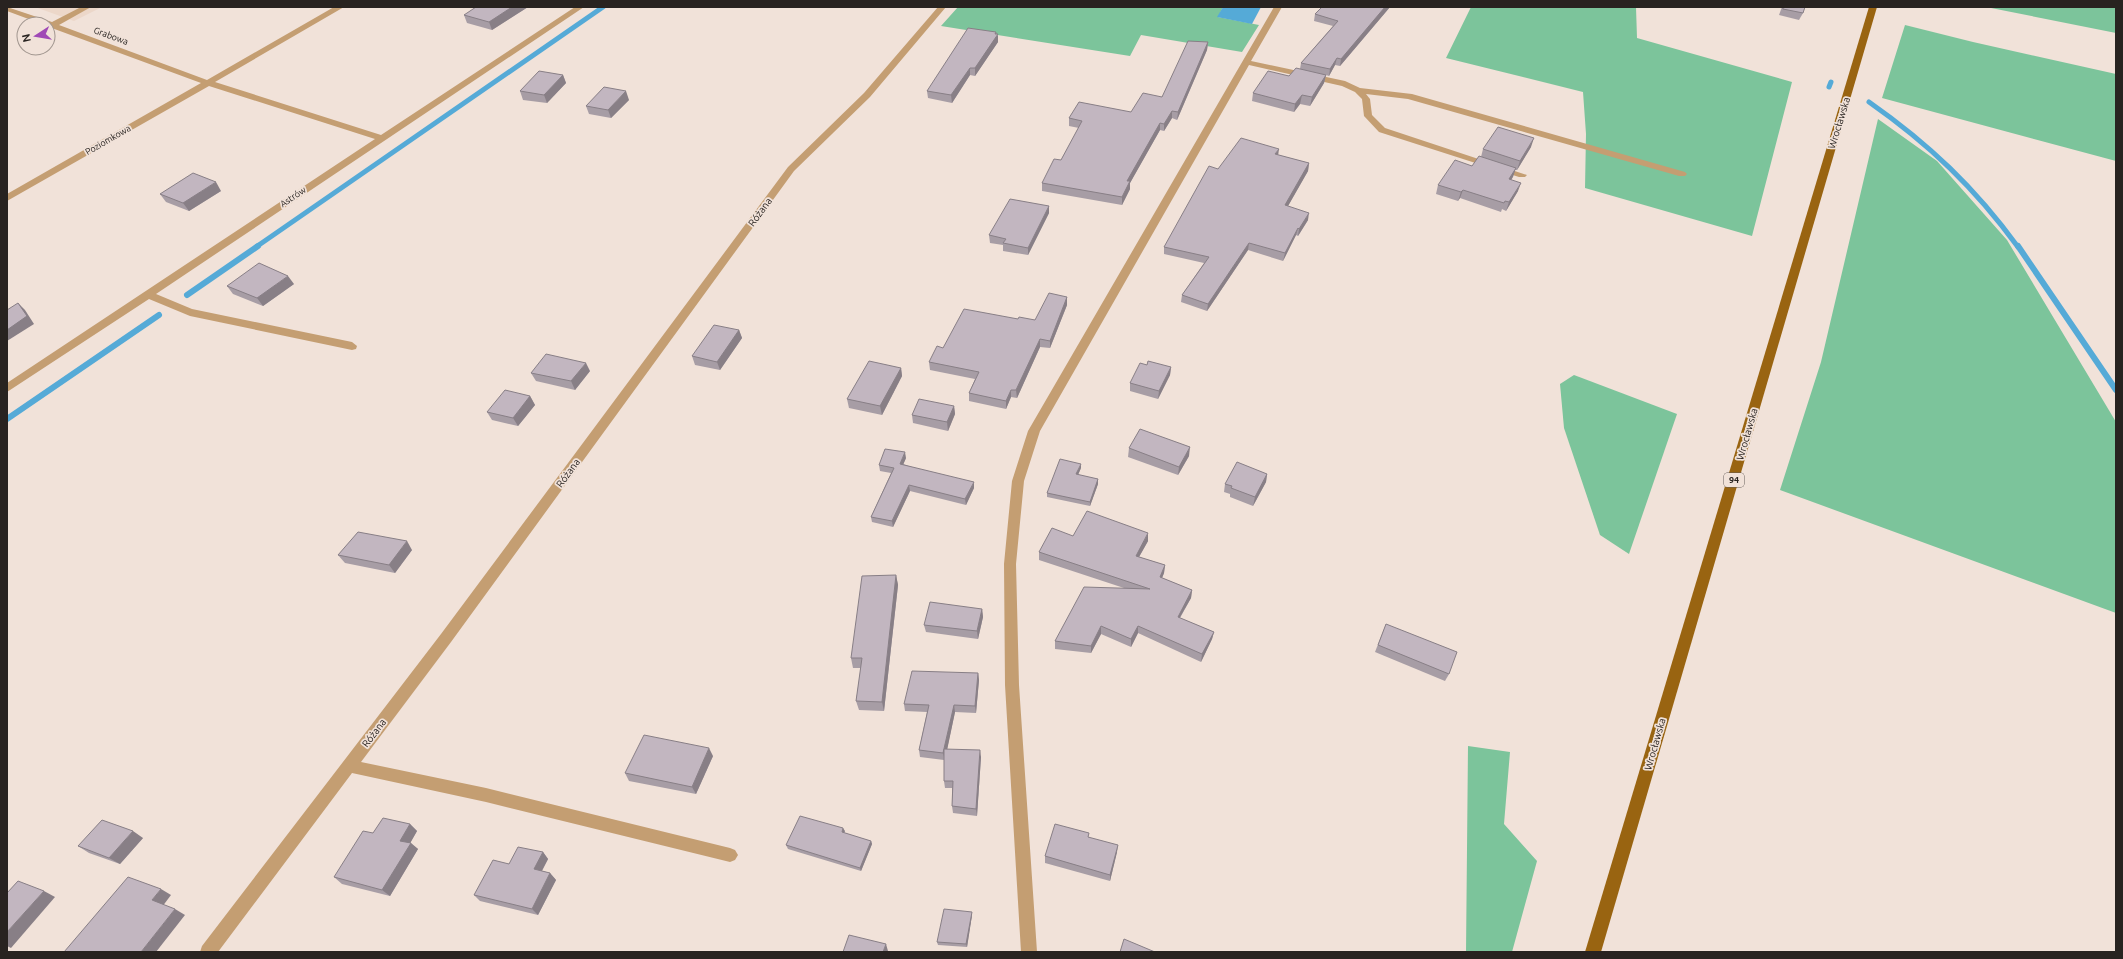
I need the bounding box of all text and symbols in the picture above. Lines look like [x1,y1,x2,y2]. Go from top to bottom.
north arrow [16,16,56,56]
street label: Grabowa [92,25,130,47]
text: N [19,33,33,43]
street label: Wrocławska [1826,96,1852,150]
street label: Poziomkowa [83,123,133,157]
street label: Astrów [278,185,308,209]
street label: Różana [746,196,774,228]
street label: Wrocławska [1734,407,1760,461]
street label: Różana [554,457,582,489]
road number: 94 [1724,473,1744,487]
street label: Różana [360,717,388,749]
street label: Wrocławska [1642,717,1668,771]

